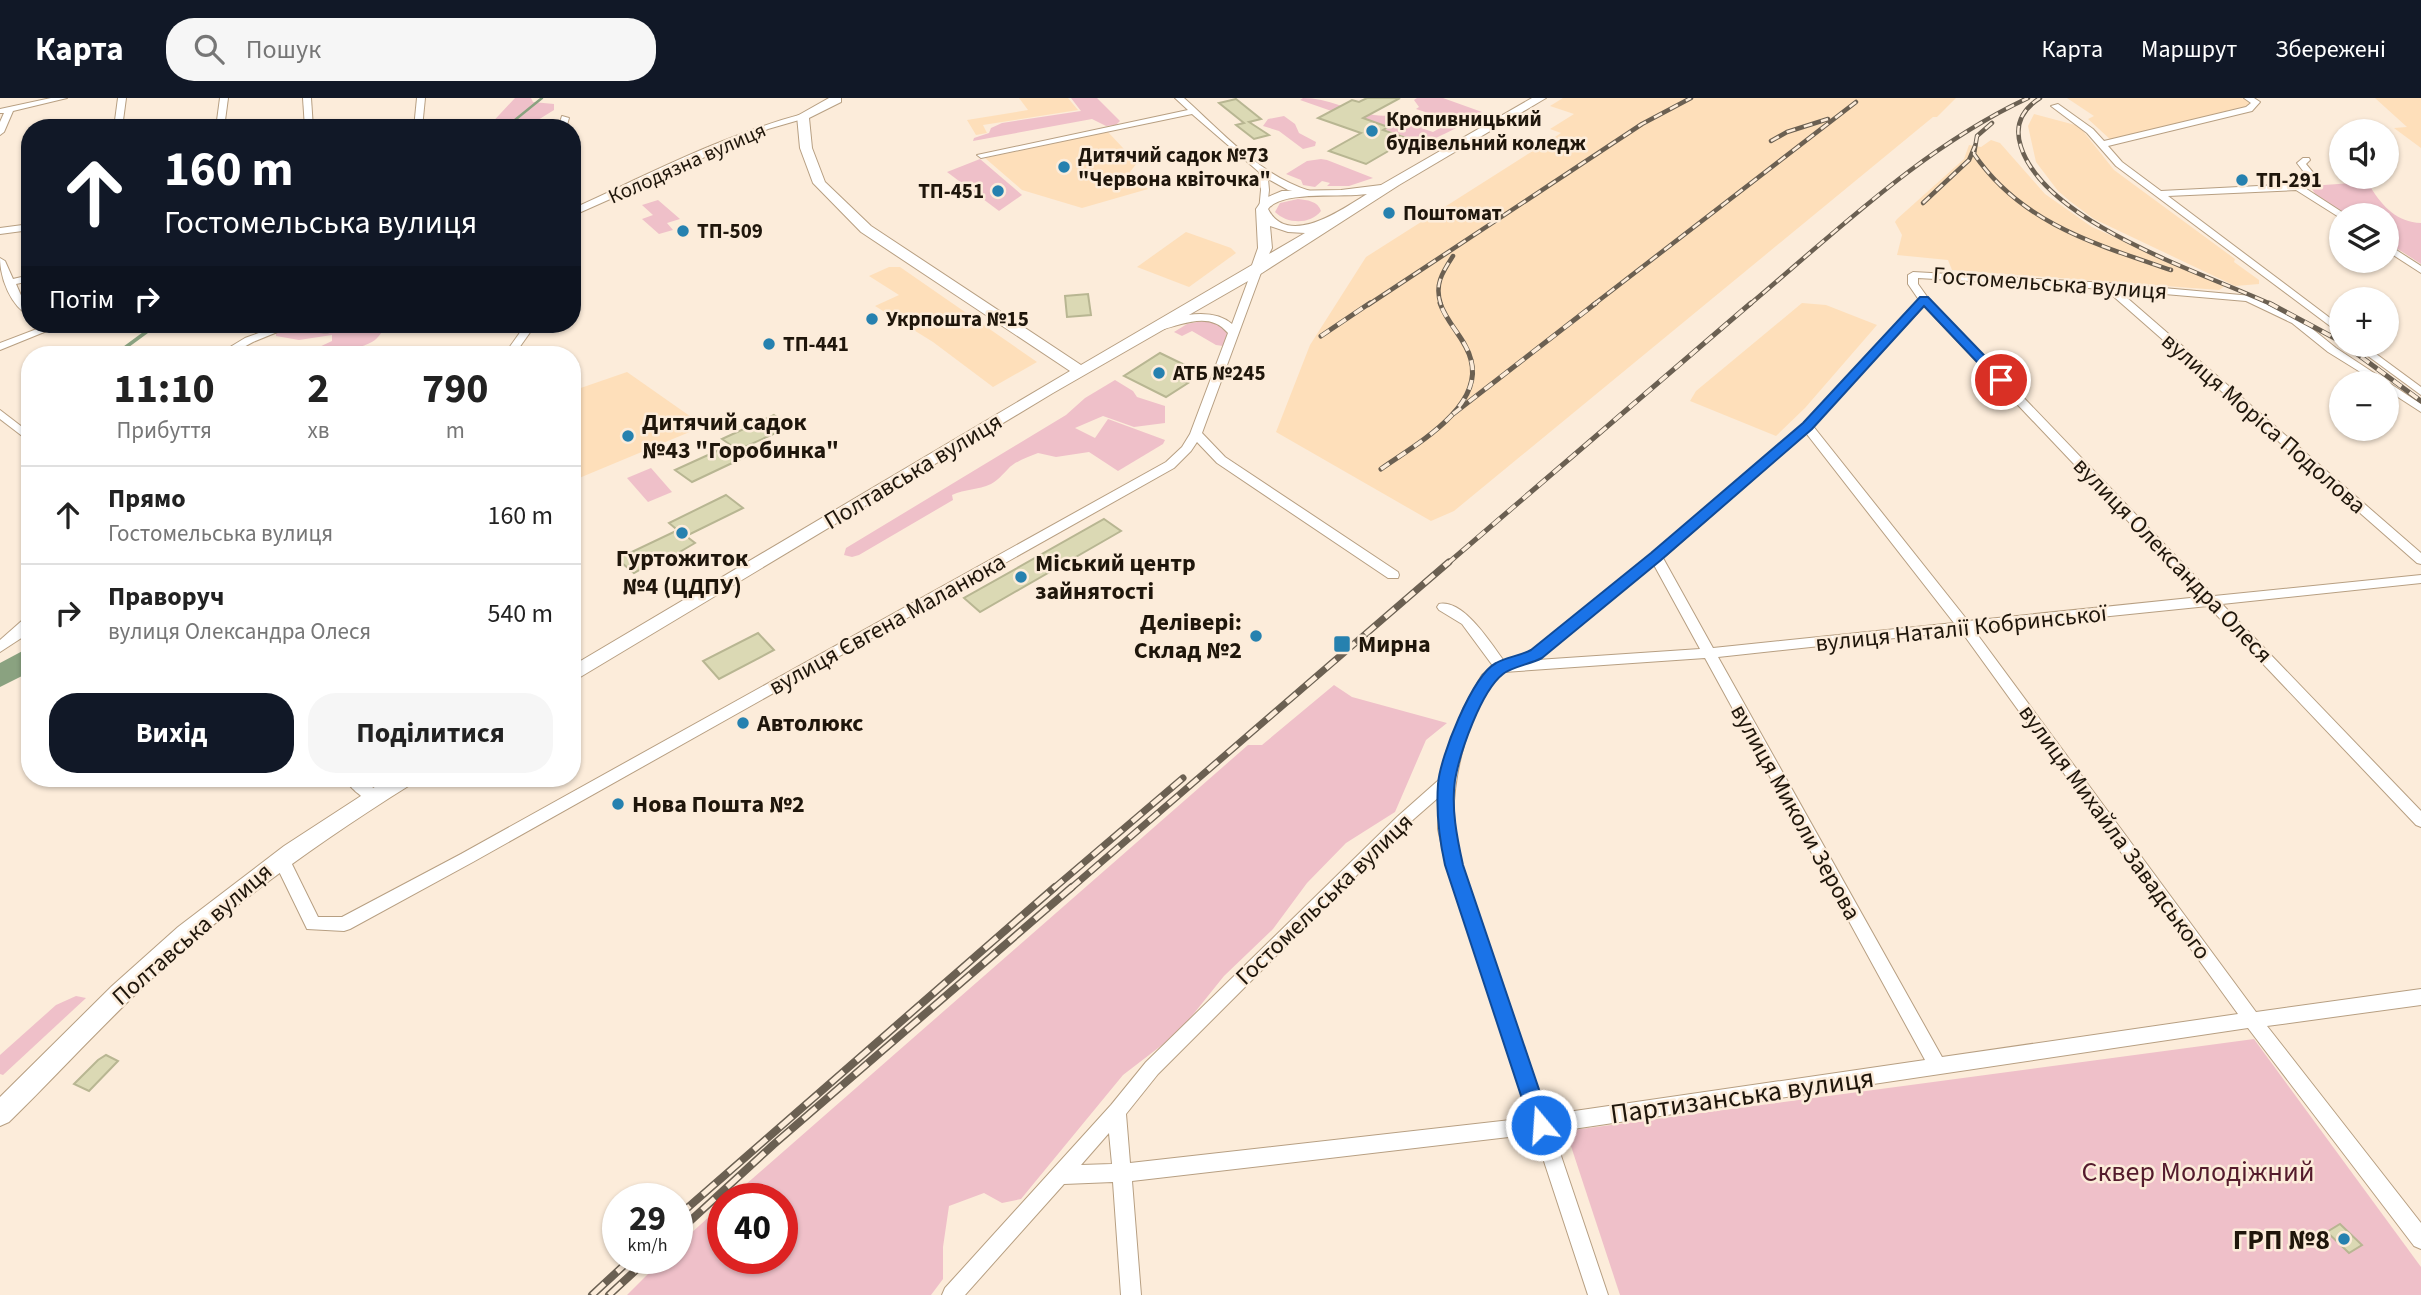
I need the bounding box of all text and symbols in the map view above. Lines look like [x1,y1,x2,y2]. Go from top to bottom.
search box [166,18,656,81]
text: Карта [35,26,124,73]
icon: search [190,30,228,68]
text: Пошук [246,31,321,68]
text: Карта [2041,32,2103,67]
text: Маршрут [2141,32,2237,67]
text: Збережені [2275,32,2386,67]
place label: Кропивницький будівельний коледж [1386,104,1586,158]
street label: Колодязна вулиця [603,115,771,211]
map controls [2329,119,2399,441]
button: sound [2329,119,2399,189]
marker: Кропивницький будівельний коледж [1364,123,1380,139]
text: 160 m [164,135,293,205]
place label: Дитячий садок №73 "Червона квіточка" [1078,140,1271,194]
icon: ahead [49,147,140,238]
marker: Дитячий садок №73 "Червона квіточка" [1056,159,1072,175]
place label: ТП-291 [2256,165,2322,195]
marker: ТП-291 [2234,172,2250,188]
place label: ТП-451 [918,176,984,206]
marker: ТП-451 [990,183,1006,199]
place label: Поштомат [1403,198,1502,228]
text: Гостомельська вулиця [164,200,477,246]
button: layers [2329,203,2399,273]
marker: Поштомат [1381,205,1397,221]
place label: ТП-509 [697,216,763,246]
marker: ТП-509 [675,223,691,239]
street label: Гостомельська вулиця [1932,258,2168,309]
icon: right [128,280,166,318]
text: Потім [49,281,114,318]
button: + [2329,287,2399,357]
place label: Укрпошта №15 [886,304,1029,334]
marker: Укрпошта №15 [864,311,880,327]
street label: вулиця Моріса Подолова [2153,324,2374,522]
place label: ТП-441 [783,329,849,359]
marker: ТП-441 [761,336,777,352]
pin [1971,350,2031,410]
place label: АТБ №245 [1172,358,1266,388]
text: 11:10 [113,359,215,419]
text: 2 [307,359,329,419]
text: 790 [422,359,488,419]
icon: arrive [1982,361,2020,399]
marker: АТБ №245 [1151,365,1167,381]
button: − [2329,371,2399,441]
street label: Полтавська вулиця [817,404,1009,539]
place label: Дитячий садок №43 "Горобинка" [642,405,839,468]
text: Прибуття [116,414,212,447]
text: хв [307,414,329,447]
text: m [446,414,465,447]
marker: Дитячий садок №43 "Горобинка" [620,428,636,444]
street label: вулиця Олександра Олеся [2065,449,2281,671]
text: Прямо [108,480,186,517]
icon: ahead [49,496,87,534]
text: 160 m [487,497,553,534]
text: Гостомельська вулиця [108,517,333,550]
marker: Гуртожиток №4 (ЦДПУ) [674,525,690,541]
place label: Гуртожиток №4 (ЦДПУ) [616,541,749,604]
street label: вулиця Євгена Маланюка [762,545,1012,704]
place label: Міський центр зайнятості [1035,546,1196,609]
marker: Міський центр зайнятості [1013,569,1029,585]
text: Праворуч [108,578,224,615]
icon: right [49,594,87,632]
text: 540 m [487,595,553,632]
street label: вулиця Наталії Кобринської [1814,596,2110,661]
place label: Делівері: Склад №2 [1134,605,1242,668]
text: вулиця Олександра Олеся [108,615,371,648]
place label: Мирна [1358,627,1431,662]
marker: Делівері: Склад №2 [1248,628,1264,644]
marker: Мирна [1332,634,1352,654]
button: Вихід [49,693,294,773]
button: Поділитися [308,693,553,773]
street label: вулиця Михайла Завадського [2010,697,2219,967]
street label: вулиця Миколи Зерова [1722,698,1870,927]
place label: Автолюкс [756,706,864,741]
marker: Автолюкс [735,715,751,731]
place label: Нова Пошта №2 [632,787,805,822]
marker: Нова Пошта №2 [610,796,626,812]
street label: Гостомельська вулиця [1228,805,1421,994]
street label: Полтавська вулиця [104,855,280,1014]
street label: Партизанська вулиця [1608,1058,1877,1134]
position arrow [1504,1088,1578,1162]
park label: Сквер Молодіжний [2081,1152,2315,1192]
speed limit sign: 40 [707,1183,798,1274]
text: 29 [629,1194,666,1244]
place label: ГРП №8 [2233,1220,2330,1260]
marker: ГРП №8 [2336,1231,2352,1247]
text: km/h [628,1233,667,1258]

